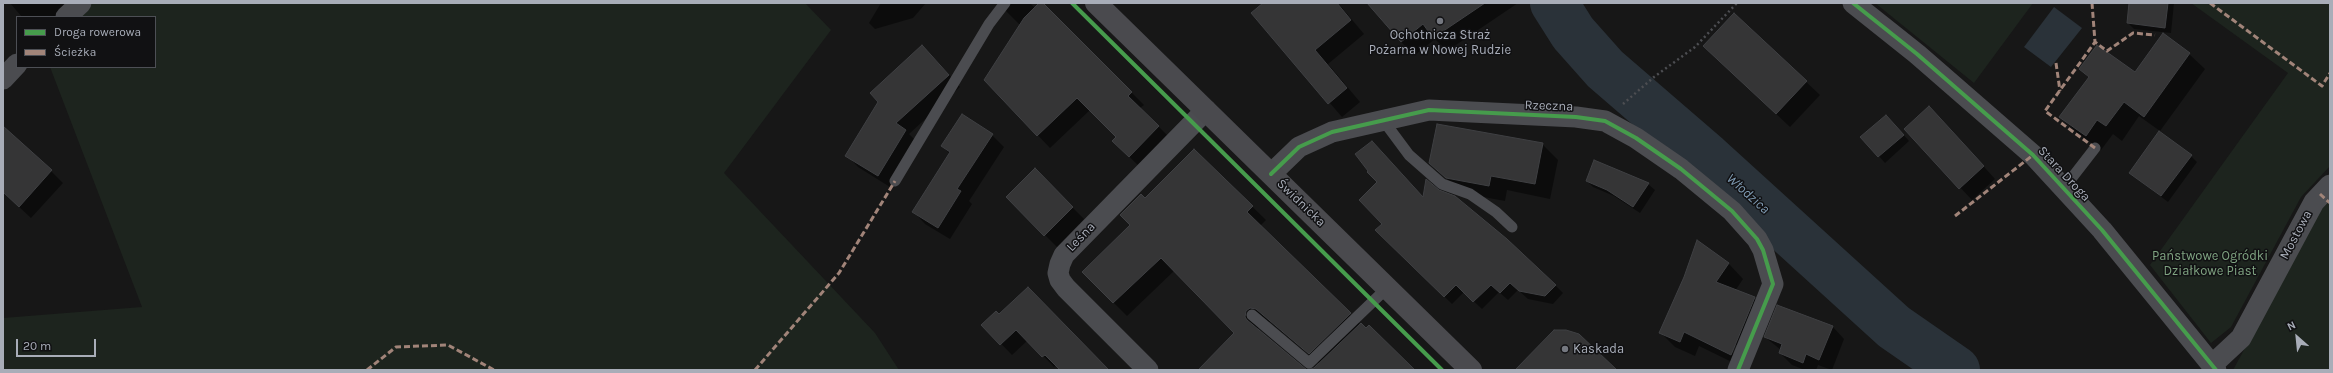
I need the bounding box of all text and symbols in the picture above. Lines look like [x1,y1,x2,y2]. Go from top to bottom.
legend [16,16,156,68]
marker: Ochotnicza Straż Pożarna w Nowej Rudzie [1435,16,1445,26]
text: Droga rowerowa [54,25,141,39]
place label: Ochotnicza Straż Pożarna w Nowej Rudzie [1369,27,1511,58]
text: Ścieżka [54,45,96,59]
street label: Rzeczna [1524,97,1574,115]
street label: Stara Droga [2035,143,2093,205]
water label: Włodzica [1723,170,1773,218]
street label: Świdnicka [1273,176,1329,230]
street label: Mostowa [2277,208,2315,262]
street label: Leśna [1063,219,1099,255]
park label: Państwowe Ogródki Działkowe Piast [2152,248,2268,279]
north arrow [2277,317,2317,357]
text: N [2285,318,2298,333]
scale bar [18,331,98,357]
text: 20 m [23,339,51,353]
place label: Kaskada [1573,341,1624,357]
marker: Kaskada [1560,344,1570,354]

